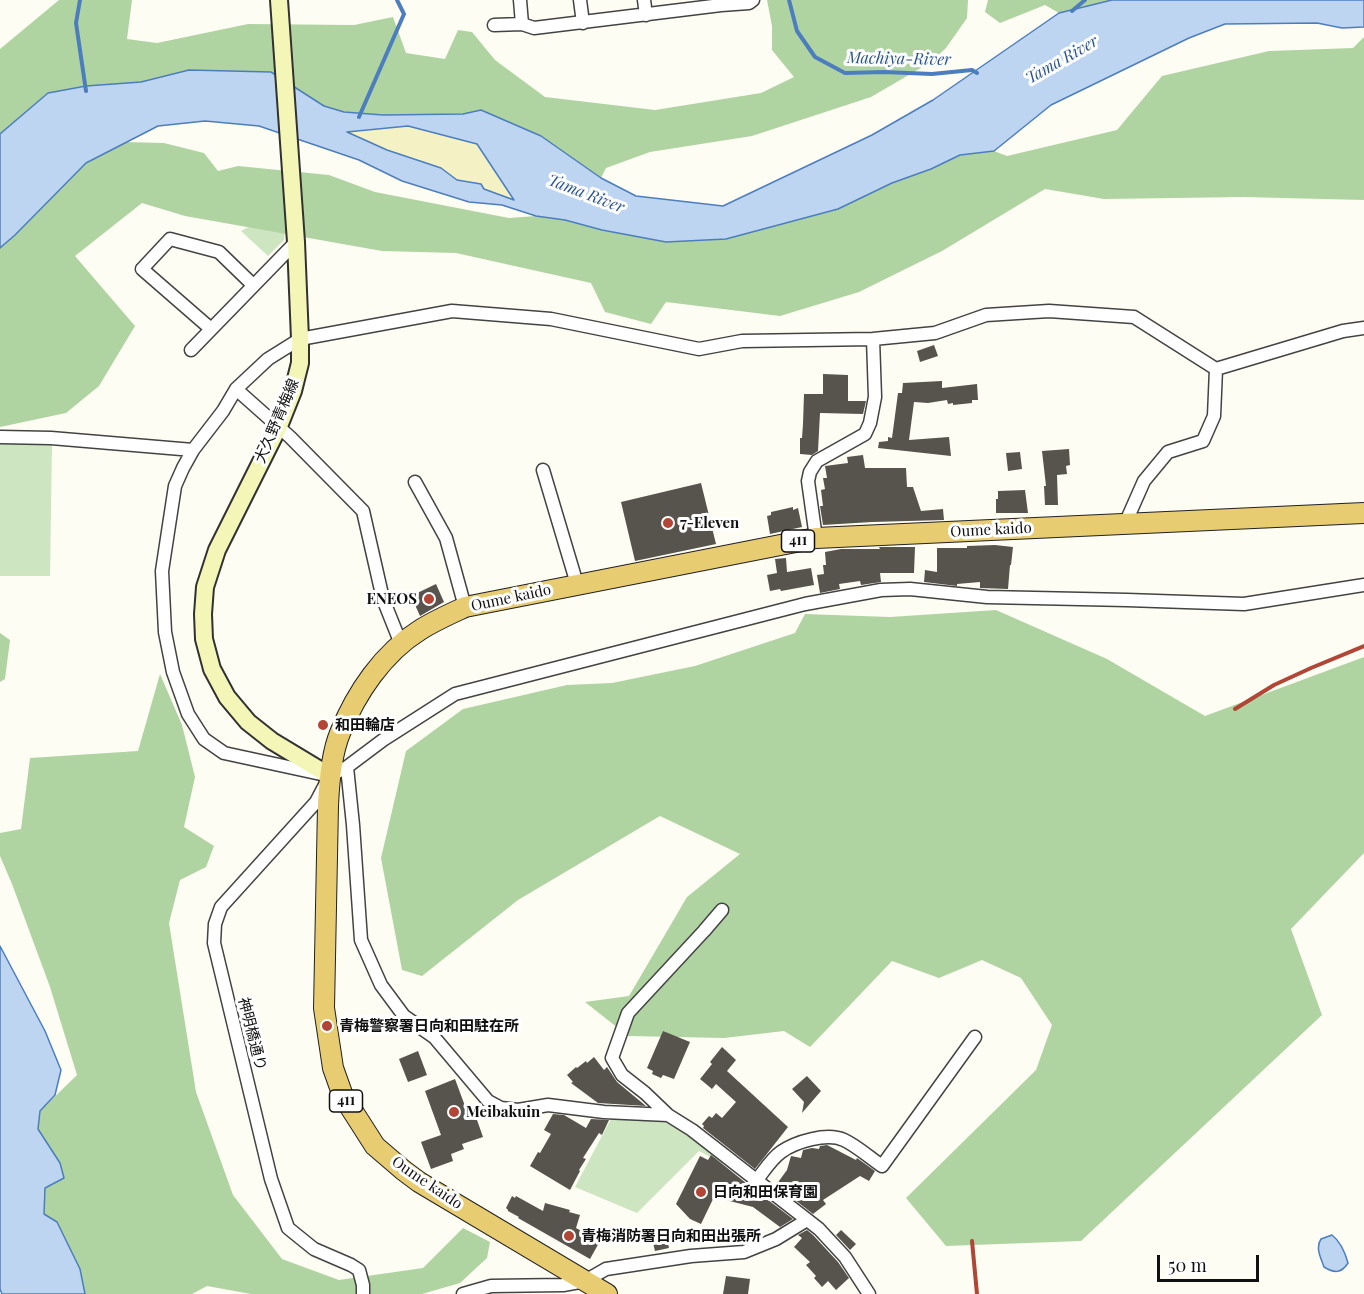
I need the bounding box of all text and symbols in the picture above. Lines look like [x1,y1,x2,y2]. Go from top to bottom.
water label: Tama River [1023,32,1101,88]
water label: Machiya-River [847,48,951,70]
water label: Tama River [545,171,627,217]
street label: 大久野青梅線 [251,376,303,466]
place label: 7-Eleven [680,514,739,532]
marker: 7-Eleven [661,516,675,530]
street label: Oume kaido [950,519,1032,541]
road number: 411 [782,530,814,552]
street label: Oume kaido [469,581,553,615]
place label: ENEOS [366,590,417,608]
marker: ENEOS [422,592,436,606]
place label: 和田輪店 [335,716,395,734]
marker: 和田輪店 [316,718,330,732]
street label: 神明橋通り [234,995,270,1073]
place label: 青梅警察署日向和田駐在所 [339,1017,519,1035]
marker: 青梅警察署日向和田駐在所 [320,1019,334,1033]
road number: 411 [330,1090,362,1112]
place label: Meibakuin [466,1103,540,1121]
marker: Meibakuin [447,1105,461,1119]
street label: Oume kaido [388,1153,466,1213]
place label: 日向和田保育園 [713,1183,818,1201]
marker: 日向和田保育園 [694,1185,708,1199]
place label: 青梅消防署日向和田出張所 [581,1227,761,1245]
marker: 青梅消防署日向和田出張所 [562,1229,576,1243]
scale bar [1160,1243,1262,1281]
text: 50 m [1168,1253,1207,1277]

